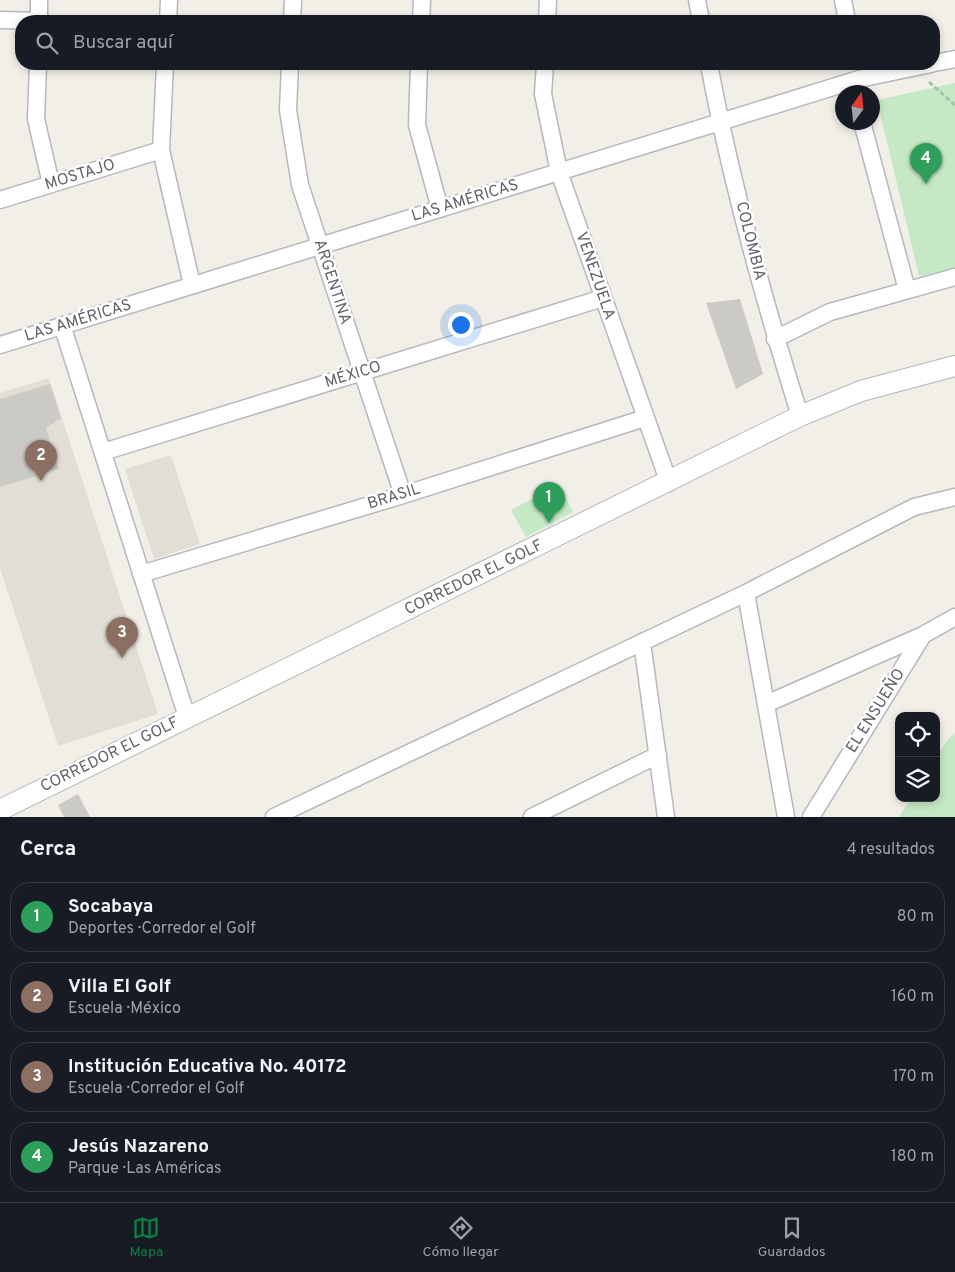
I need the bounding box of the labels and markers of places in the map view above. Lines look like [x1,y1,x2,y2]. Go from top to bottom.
pin: 4 [910,143,942,184]
pin: 2 [25,440,57,481]
pin: 1 [533,482,565,523]
pin: 3 [106,617,138,658]

